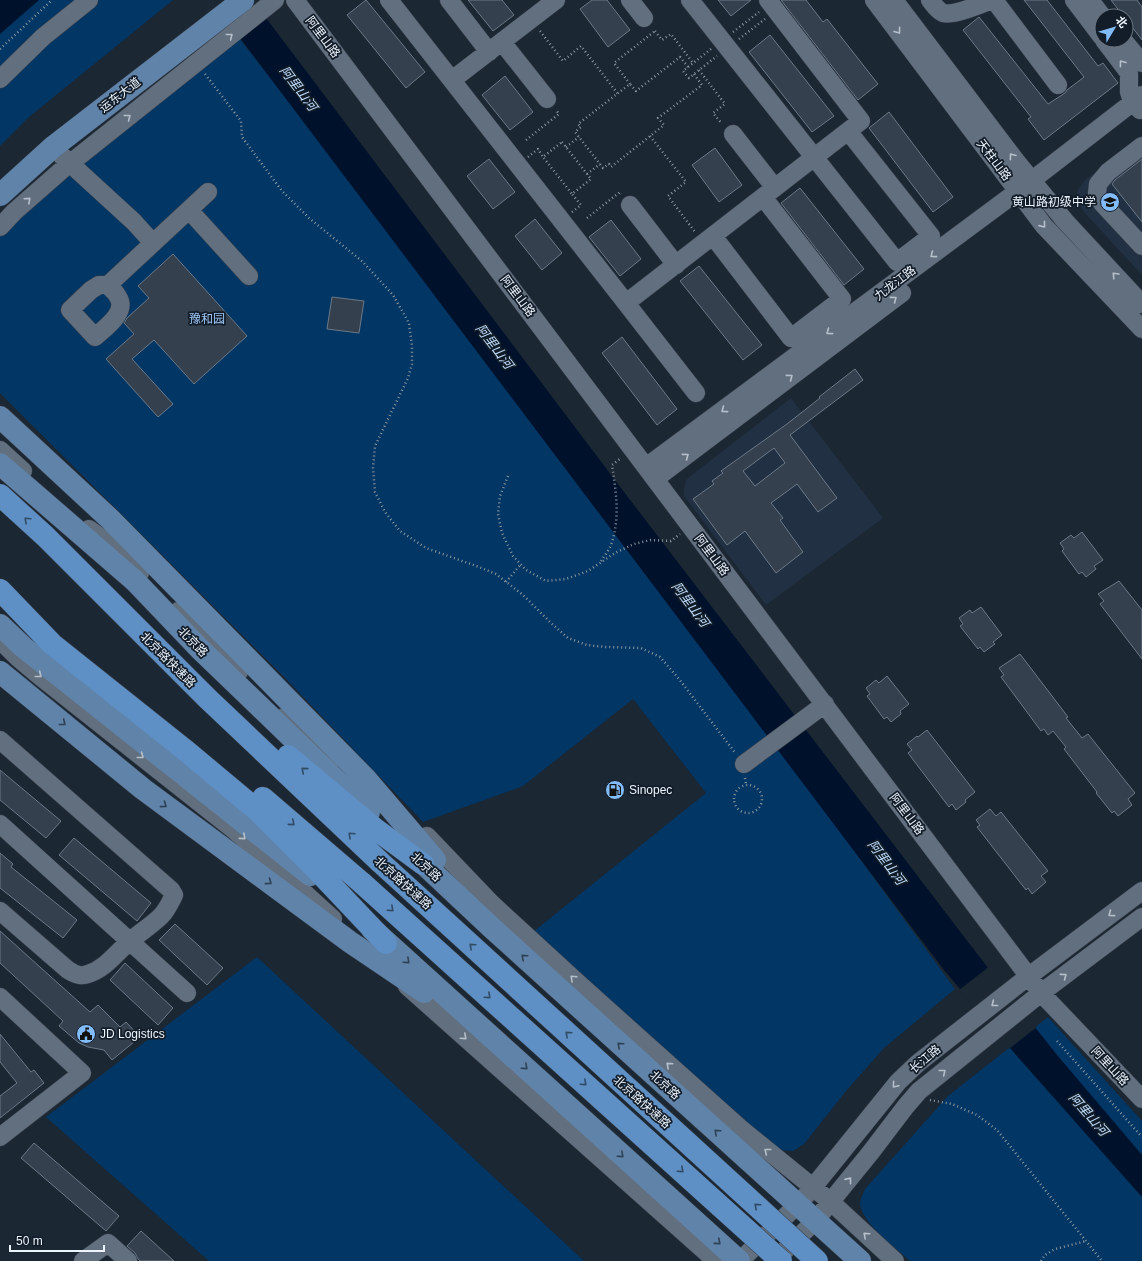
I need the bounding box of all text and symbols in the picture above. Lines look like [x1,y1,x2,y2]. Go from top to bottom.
north arrow [1094,8,1134,48]
street label: 阿里山路 [303,14,343,60]
text: 北 [1114,14,1130,30]
one-way arrow [893,27,900,34]
one-way arrow [226,33,233,40]
one-way arrow [1120,61,1127,68]
water label: 阿里山河 [277,63,322,116]
street label: 运东大道 [97,75,143,115]
one-way arrow [124,114,131,121]
street label: 天柱山路 [974,137,1014,183]
one-way arrow [1010,153,1017,160]
school or university icon: 黄山路初级中学 [1099,191,1121,213]
place label: 黄山路初级中学 [1012,195,1096,209]
one-way arrow [24,197,31,204]
one-way arrow [1038,220,1045,227]
one-way arrow [930,250,937,257]
street label: 九龙江路 [872,263,918,303]
one-way arrow [1113,272,1120,280]
street label: 阿里山路 [498,273,538,319]
one-way arrow [890,296,897,304]
park label: 豫和园 [189,312,225,326]
water label: 阿里山河 [473,321,518,374]
one-way arrow [826,327,833,334]
one-way arrow [786,375,793,382]
one-way arrow [722,405,729,412]
one-way arrow [682,453,689,460]
one-way arrow [24,517,32,525]
street label: 阿里山路 [692,532,732,578]
water label: 阿里山河 [669,579,714,632]
street label: 北京路 [175,624,211,660]
street label: 北京路快速路 [138,630,198,690]
one-way arrow [35,671,42,678]
one-way arrow [58,719,65,726]
one-way arrow [137,751,144,758]
one-way arrow [302,768,309,775]
fuel station icon: Sinopec [604,779,626,801]
place label: Sinopec [629,783,672,797]
street label: 阿里山路 [887,791,927,837]
one-way arrow [160,800,167,807]
one-way arrow [287,818,295,825]
one-way arrow [238,833,245,840]
one-way arrow [348,833,356,840]
water label: 阿里山河 [865,837,910,890]
street label: 北京路 [408,850,444,884]
street label: 北京路快速路 [372,854,434,912]
one-way arrow [264,877,271,884]
one-way arrow [386,904,394,912]
one-way arrow [1108,909,1115,916]
one-way arrow [469,943,477,951]
one-way arrow [521,954,529,962]
one-way arrow [403,957,410,964]
one-way arrow [1059,974,1066,981]
one-way arrow [570,975,578,983]
one-way arrow [483,991,490,998]
one-way arrow [991,999,998,1006]
public building icon: JD Logistics [75,1023,97,1045]
place label: JD Logistics [100,1027,165,1041]
one-way arrow [565,1031,573,1038]
one-way arrow [459,1032,467,1040]
one-way arrow [618,1042,625,1049]
street label: 长江路 [907,1042,943,1076]
street label: 阿里山路 [1089,1044,1131,1088]
one-way arrow [520,1063,527,1070]
one-way arrow [667,1063,674,1070]
street label: 北京路 [647,1068,683,1102]
one-way arrow [939,1070,946,1077]
street label: 北京路快速路 [611,1073,673,1131]
one-way arrow [579,1079,587,1086]
one-way arrow [893,1081,900,1088]
water label: 阿里山河 [1066,1090,1113,1141]
one-way arrow [714,1129,722,1137]
one-way arrow [765,1148,772,1155]
one-way arrow [616,1150,624,1157]
one-way arrow [676,1166,683,1173]
one-way arrow [844,1177,851,1184]
one-way arrow [754,1204,762,1211]
scale bar [10,1227,104,1253]
one-way arrow [863,1232,871,1239]
text: 50 m [16,1234,43,1248]
one-way arrow [713,1237,720,1244]

